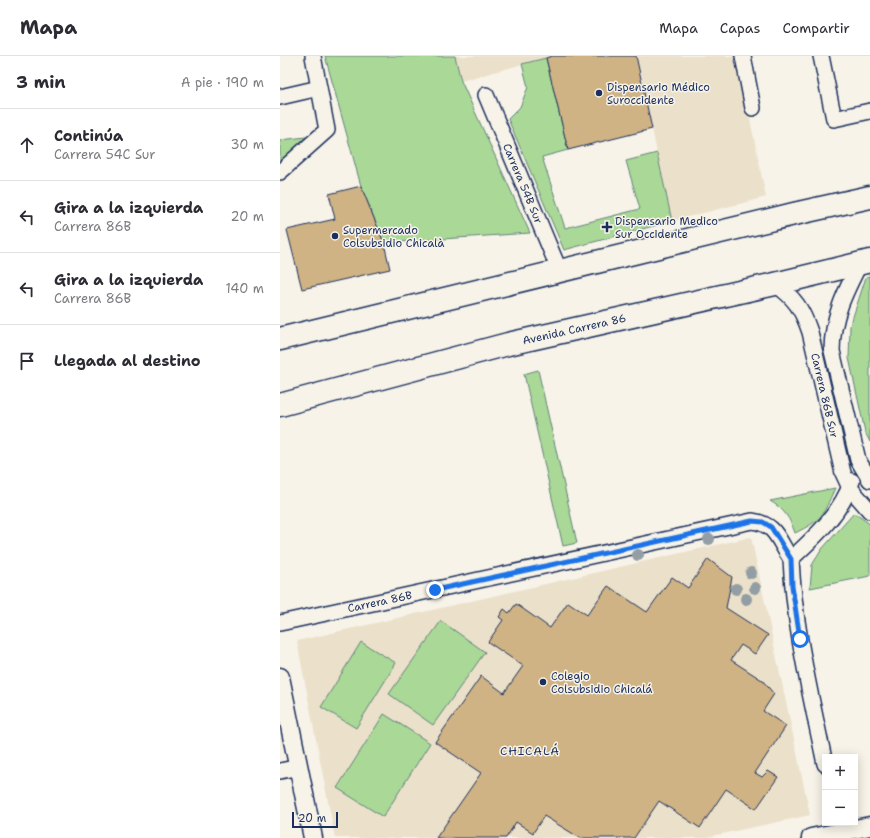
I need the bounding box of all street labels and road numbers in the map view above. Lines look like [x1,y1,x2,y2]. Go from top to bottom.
street label: Carrera 54B Sur [500,141,546,226]
street label: Avenida Carrera 86 [521,310,628,348]
street label: Carrera 86B Sur [808,352,842,439]
street label: Carrera 86B [346,587,414,616]

